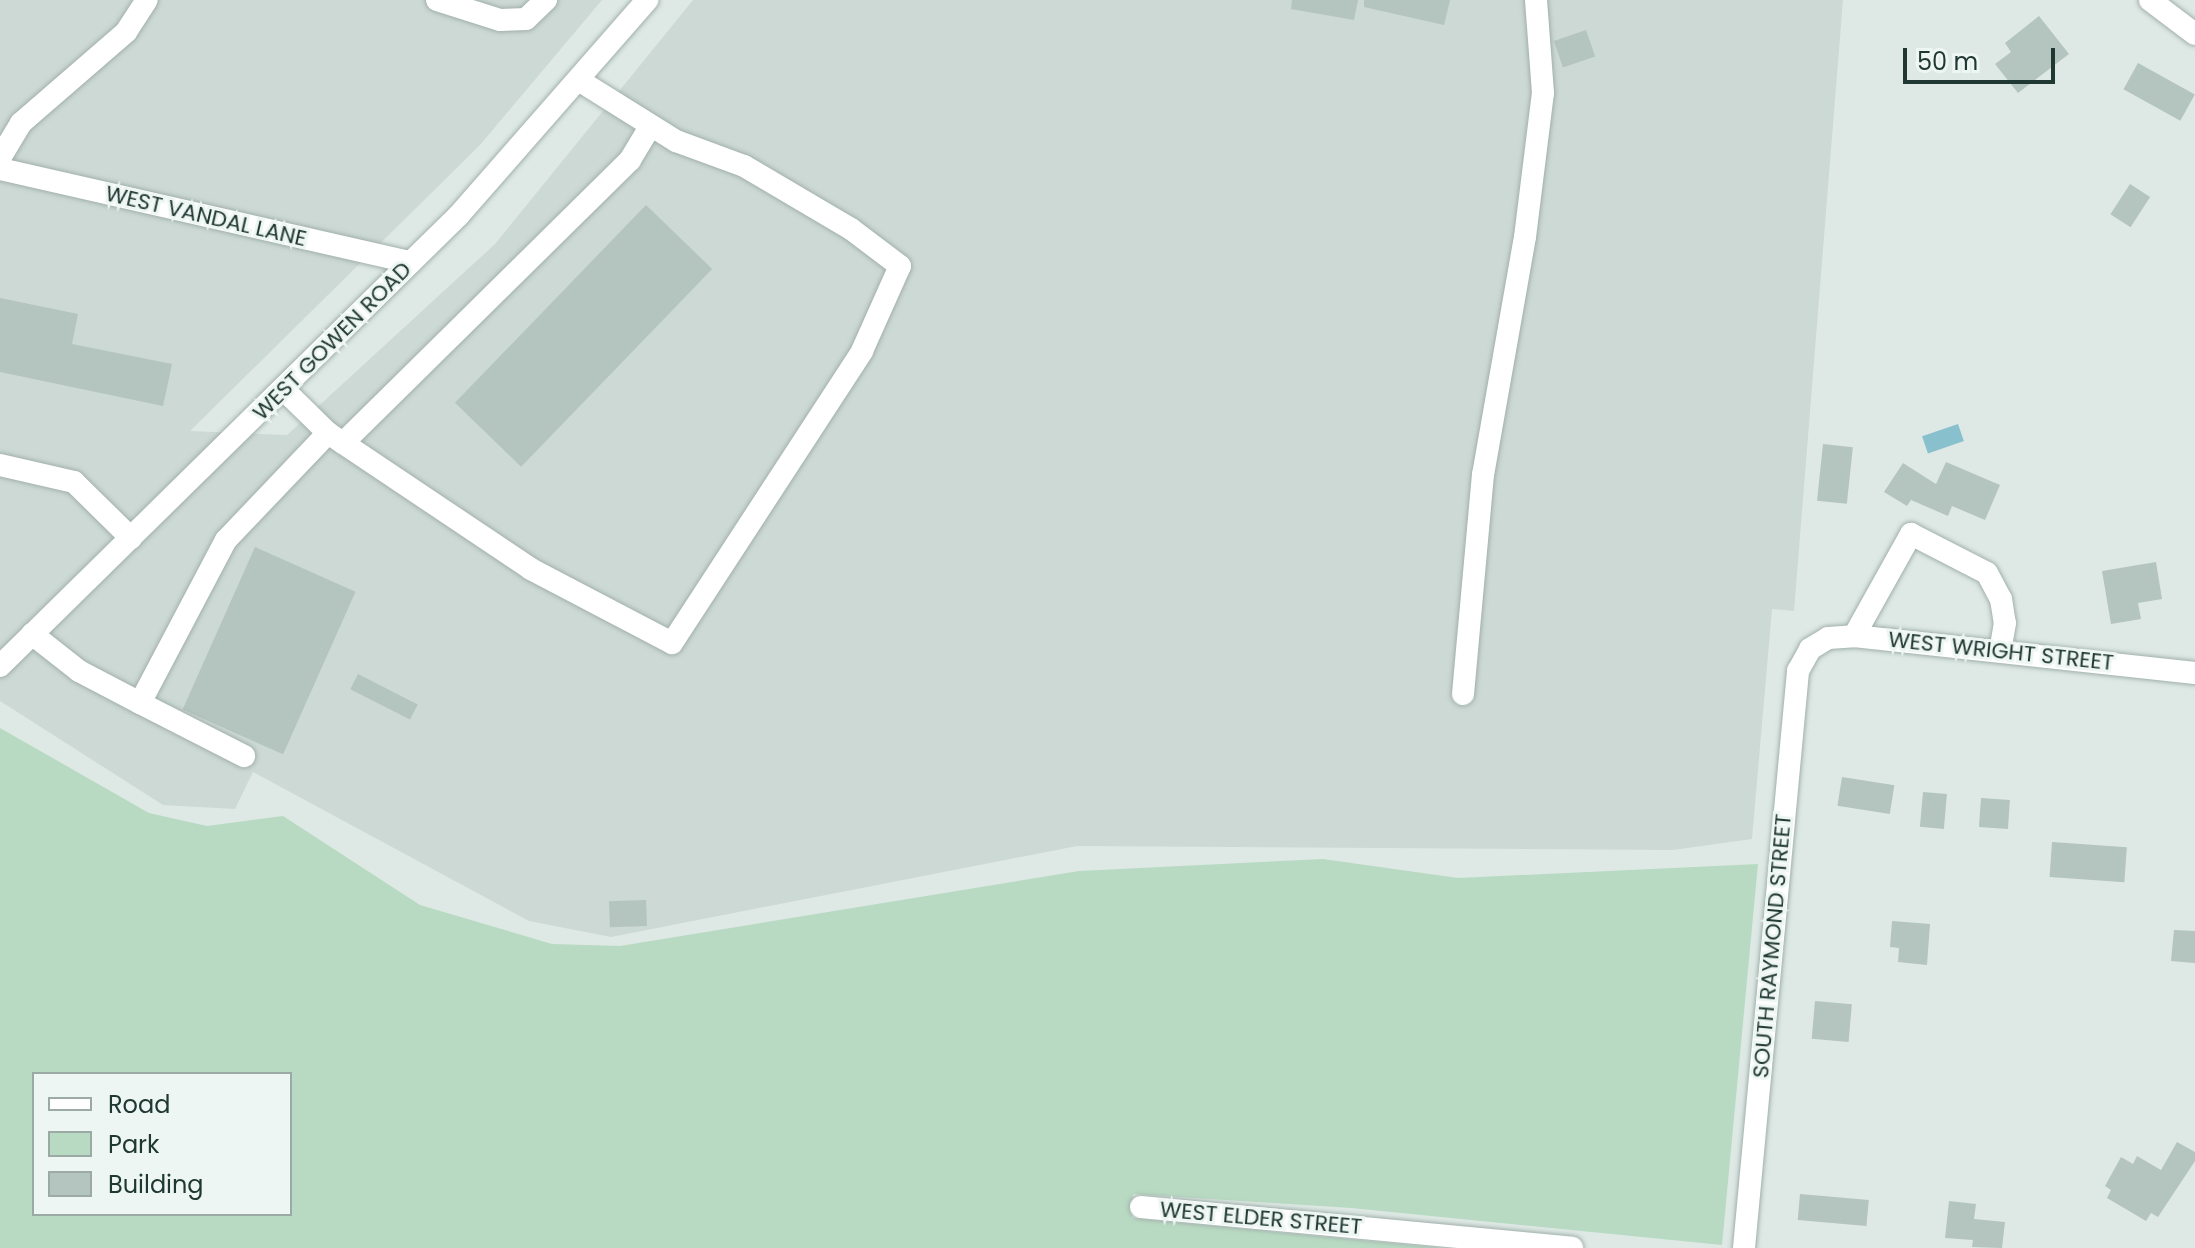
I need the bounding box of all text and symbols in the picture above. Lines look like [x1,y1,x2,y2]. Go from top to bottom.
scale bar [1907,32,2059,82]
text: 50 m [1917,45,1978,78]
street label: WEST VANDAL LANE [103,180,309,252]
street label: WEST GOWEN ROAD [247,256,417,426]
street label: WEST WRIGHT STREET [1887,626,2115,676]
street label: SOUTH RAYMOND STREET [1747,813,1797,1079]
legend [32,1072,292,1216]
text: Road [108,1088,170,1121]
text: Park [108,1128,159,1161]
text: Building [108,1168,204,1201]
street label: WEST ELDER STREET [1159,1196,1363,1240]

